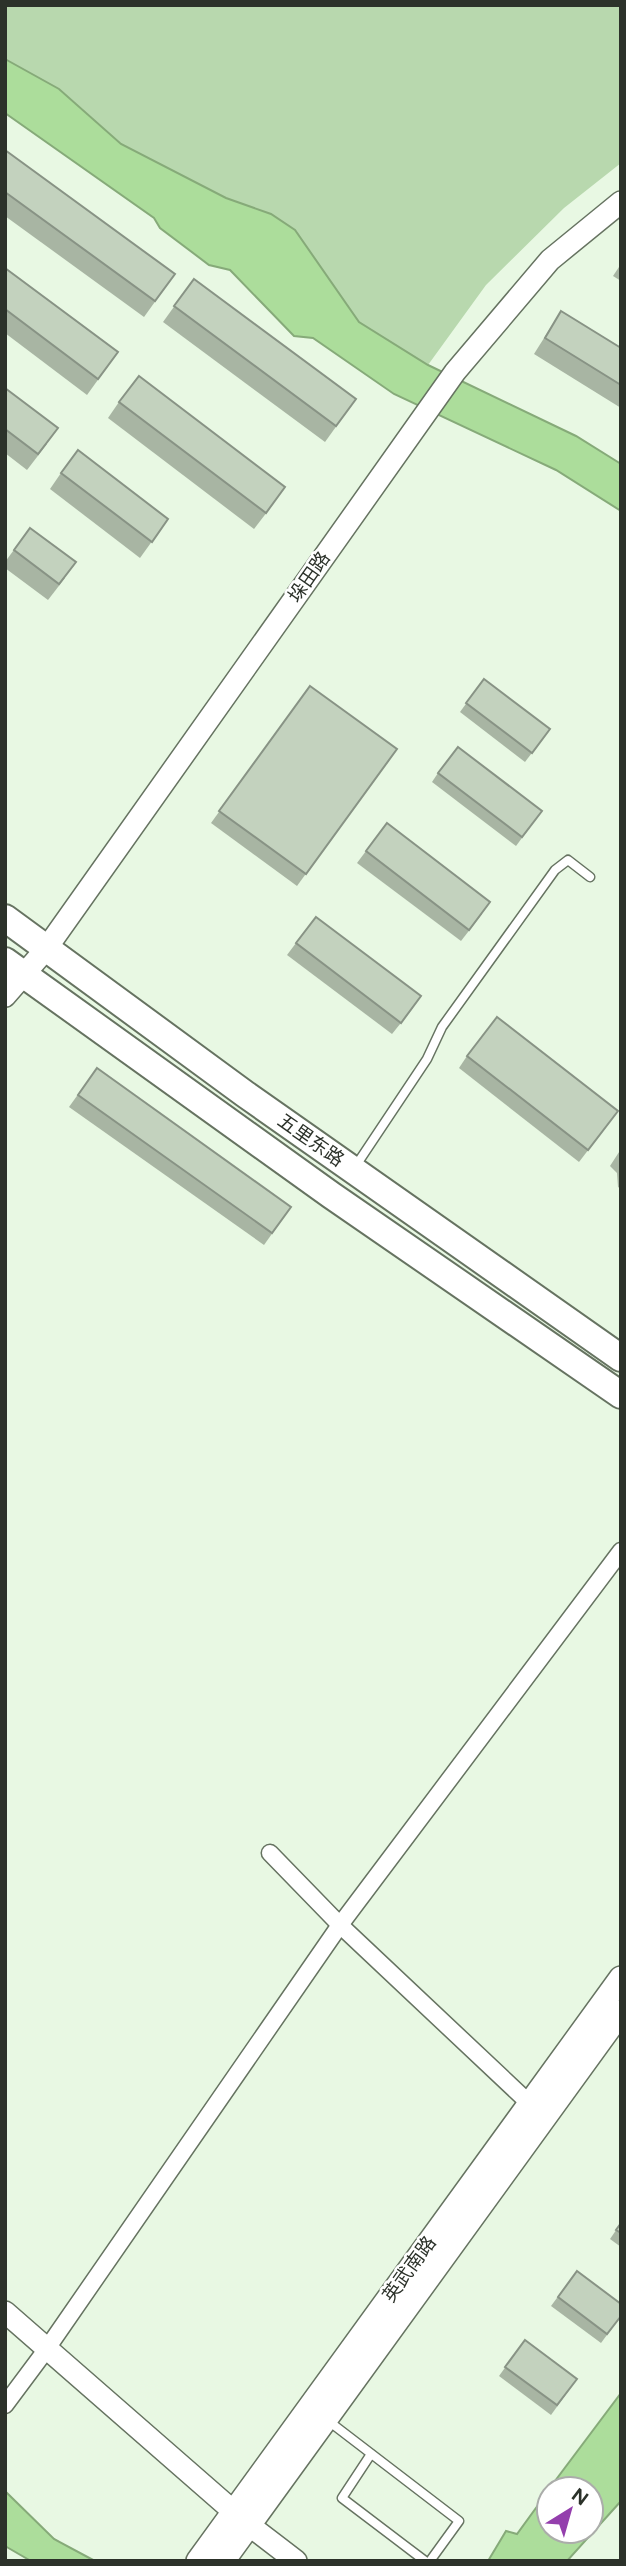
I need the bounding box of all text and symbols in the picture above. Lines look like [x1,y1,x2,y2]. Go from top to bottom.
street label: 垛田路 [283,547,335,607]
street label: 五里东路 [273,1109,349,1171]
street label: 英武南路 [377,2231,441,2307]
north arrow [535,2475,605,2545]
text: N [567,2483,593,2510]

